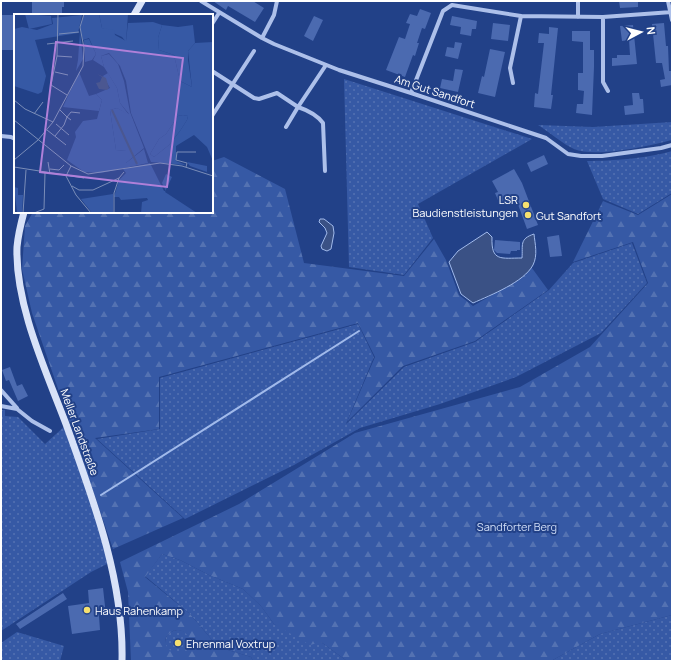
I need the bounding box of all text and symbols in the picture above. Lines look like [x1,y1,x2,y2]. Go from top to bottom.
north arrow [621,12,661,52]
inset map [14,14,213,213]
text: N [643,26,659,36]
street label: Am Gut Sandfort [393,71,477,111]
place label: LSR Baudienstleistungen [412,192,518,220]
marker: LSR Baudienstleistungen [521,200,531,210]
place label: Gut Sandfort [536,208,601,223]
marker: Gut Sandfort [523,210,533,220]
street label: Meller Landstraße [57,387,103,478]
park label: Sandforter Berg [477,519,557,534]
place label: Haus Rahenkamp [95,603,183,618]
marker: Haus Rahenkamp [82,605,92,615]
place label: Ehrenmal Voxtrup [186,636,276,651]
marker: Ehrenmal Voxtrup [173,638,183,648]

